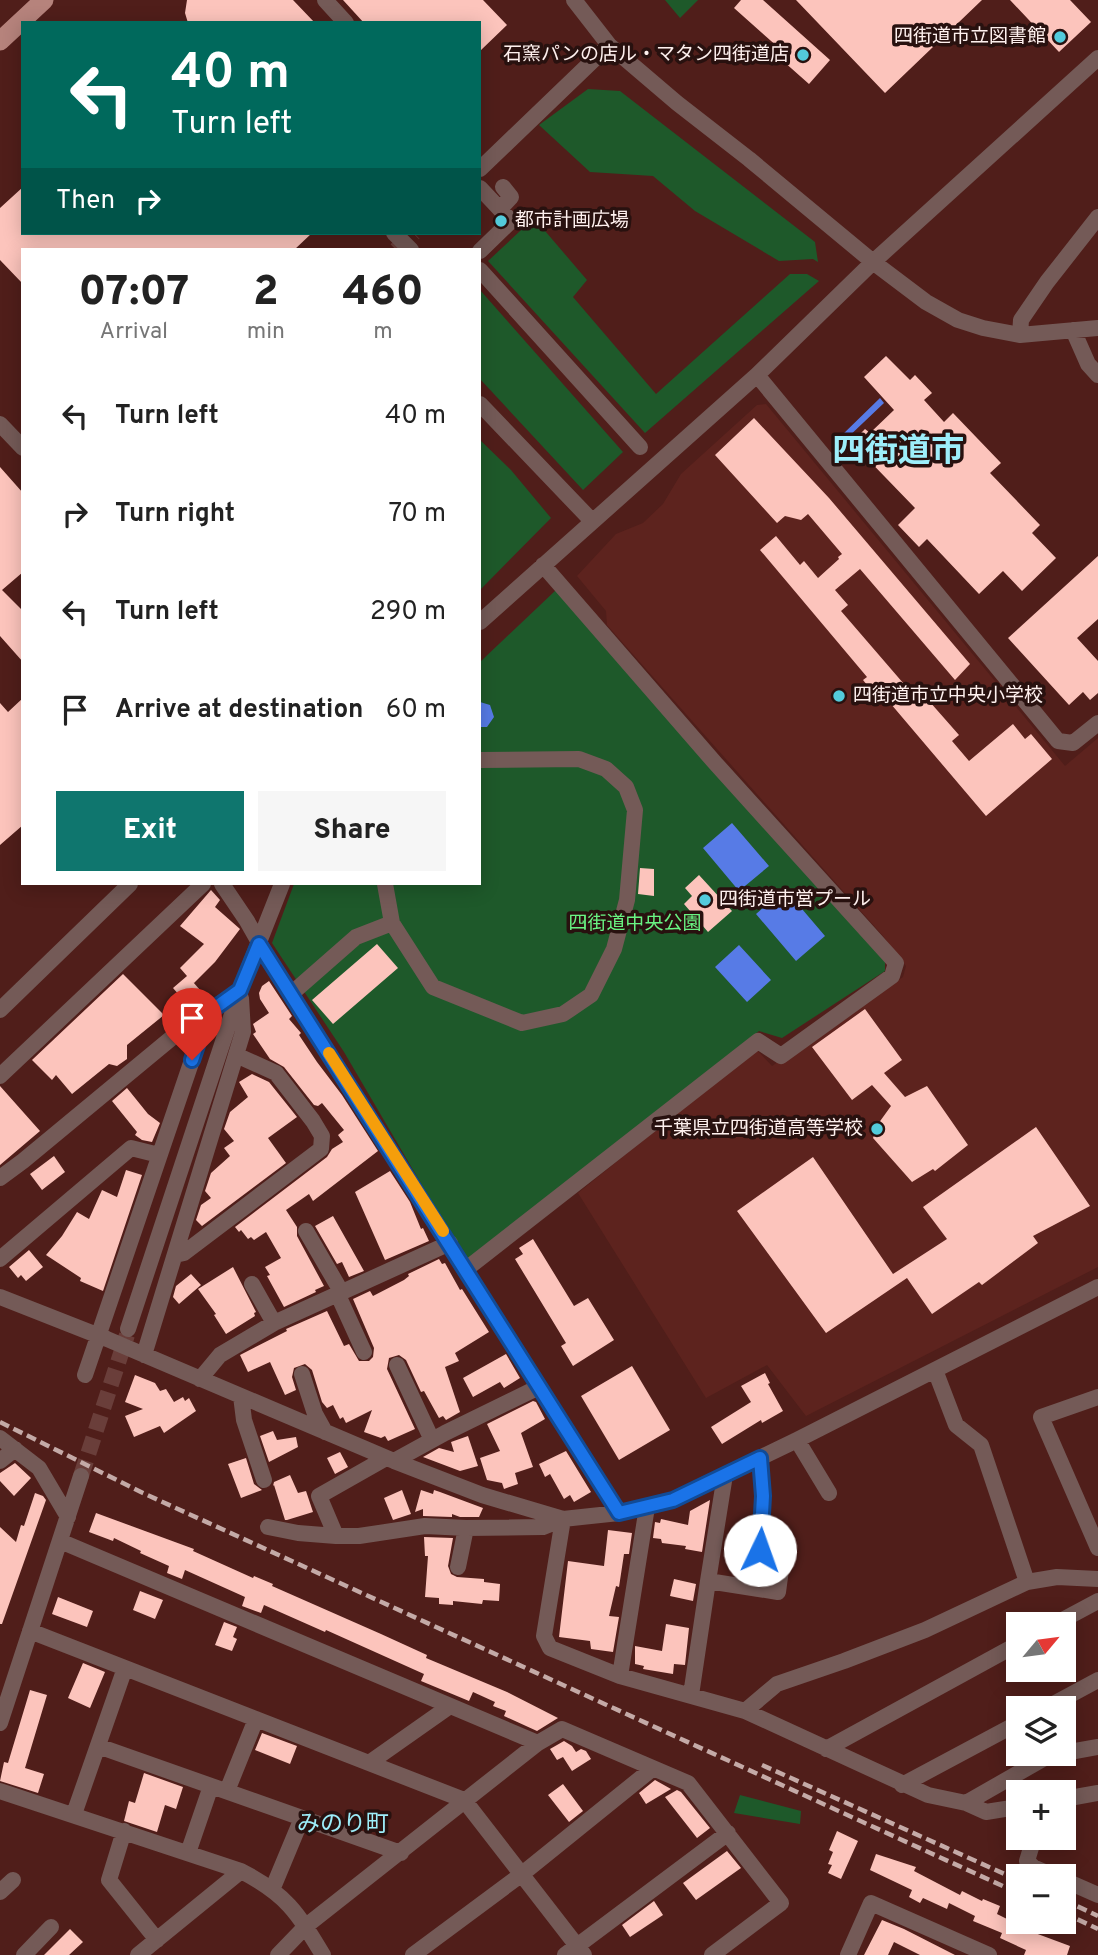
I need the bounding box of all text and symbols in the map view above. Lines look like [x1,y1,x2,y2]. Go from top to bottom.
place label: 四街道市立図書館 [894,25,1046,49]
marker: 四街道市立図書館 [1052,29,1068,45]
place label: 石窯パンの店ル・マタン四街道店 [503,43,789,67]
text: 40 m [171,44,290,106]
marker: 石窯パンの店ル・マタン四街道店 [795,47,811,63]
icon: left [56,49,147,140]
text: Turn left [171,105,292,145]
icon: right [129,182,167,220]
text: Then [56,185,115,218]
place label: 都市計画広場 [515,209,629,233]
marker: 都市計画広場 [493,213,509,229]
text: 07:07 [78,267,189,320]
text: 2 [253,267,279,320]
text: 460 [342,267,424,320]
text: Arrival [100,318,168,347]
text: min [247,318,285,347]
text: m [373,318,393,347]
icon: left [56,397,94,435]
text: Turn left [115,400,219,433]
text: 40 m [385,400,446,433]
district label: 四街道市 [832,432,964,474]
icon: right [56,495,94,533]
text: Turn right [115,498,235,531]
text: 70 m [388,498,446,531]
icon: left [56,593,94,631]
text: Turn left [115,596,219,629]
text: 290 m [370,596,446,629]
place label: 四街道市立中央小学校 [853,684,1043,708]
marker: 四街道市立中央小学校 [831,688,847,704]
icon: arrive [56,691,94,729]
text: Arrive at destination [115,694,363,727]
text: 60 m [386,694,446,727]
button: Exit [56,791,244,871]
button: Share [258,791,446,871]
place label: 四街道市営プール [719,888,871,912]
marker: 四街道市営プール [697,892,713,908]
park label: 四街道中央公園 [568,912,702,936]
pin [162,988,222,1060]
icon: arrive [173,999,211,1037]
place label: 千葉県立四街道高等学校 [654,1117,863,1141]
marker: 千葉県立四街道高等学校 [869,1121,885,1137]
position arrow [723,1513,797,1587]
north arrow [1006,1612,1076,1682]
map controls [1006,1612,1076,1934]
button: layers [1006,1696,1076,1766]
button: + [1006,1780,1076,1850]
district label: みのり町 [297,1811,389,1840]
button: − [1006,1864,1076,1934]

